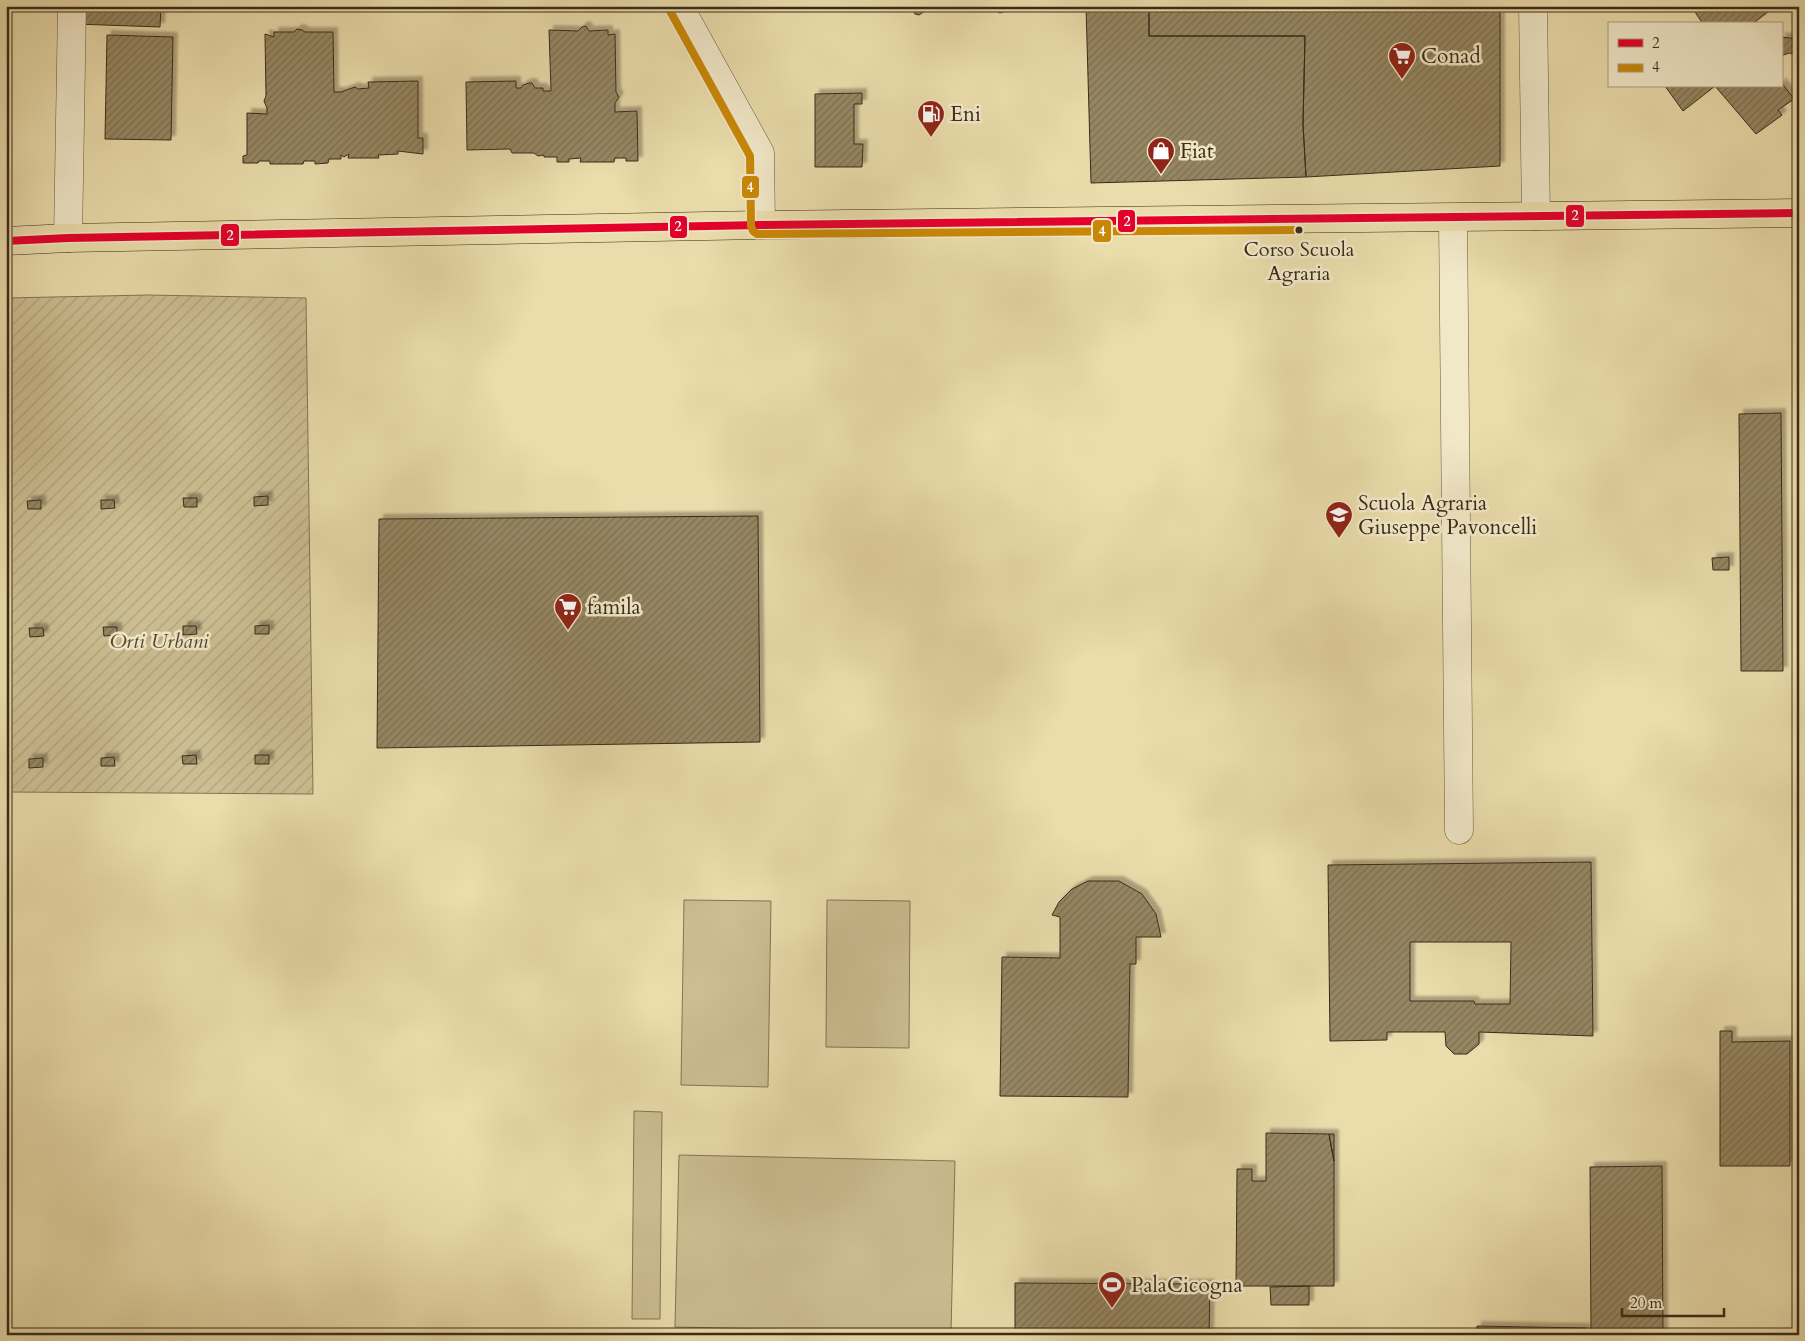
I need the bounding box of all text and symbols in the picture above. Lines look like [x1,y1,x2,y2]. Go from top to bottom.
legend [1608,22,1782,88]
text: 2 [1652,33,1660,53]
supermarket icon: Conad [1387,41,1417,80]
place label: Conad [1421,42,1481,71]
text: 4 [1652,57,1660,77]
fuel station icon: Eni [916,99,946,138]
place label: Eni [950,100,981,129]
shop icon: Fiat [1146,136,1176,175]
place label: Fiat [1180,137,1214,166]
line badge: 4 [741,175,760,199]
text: 4 [746,178,754,197]
line badge: 2 [1565,204,1585,228]
text: 2 [1571,206,1579,225]
line badge: 2 [1117,209,1136,233]
text: 2 [1123,212,1131,231]
line badge: 2 [669,215,688,239]
text: 2 [674,217,682,236]
line badge: 4 [1092,219,1112,243]
text: 4 [1098,222,1106,241]
line badge: 2 [220,223,240,247]
marker: Corso Scuola Agraria [1294,225,1304,235]
text: 2 [226,226,234,245]
place label: Corso Scuola Agraria [1244,236,1355,287]
place label: Scuola Agraria Giuseppe Pavoncelli [1358,489,1537,542]
school or university icon: Scuola Agraria Giuseppe Pavoncelli [1324,500,1354,539]
supermarket icon: famila [553,592,583,631]
place label: famila [587,593,641,622]
park label: Orti Urbani [109,627,209,656]
sports icon: PalaCicogna [1097,1270,1127,1309]
place label: PalaCicogna [1131,1271,1243,1300]
scale bar [1622,1286,1725,1318]
text: 20 m [1630,1293,1662,1313]

